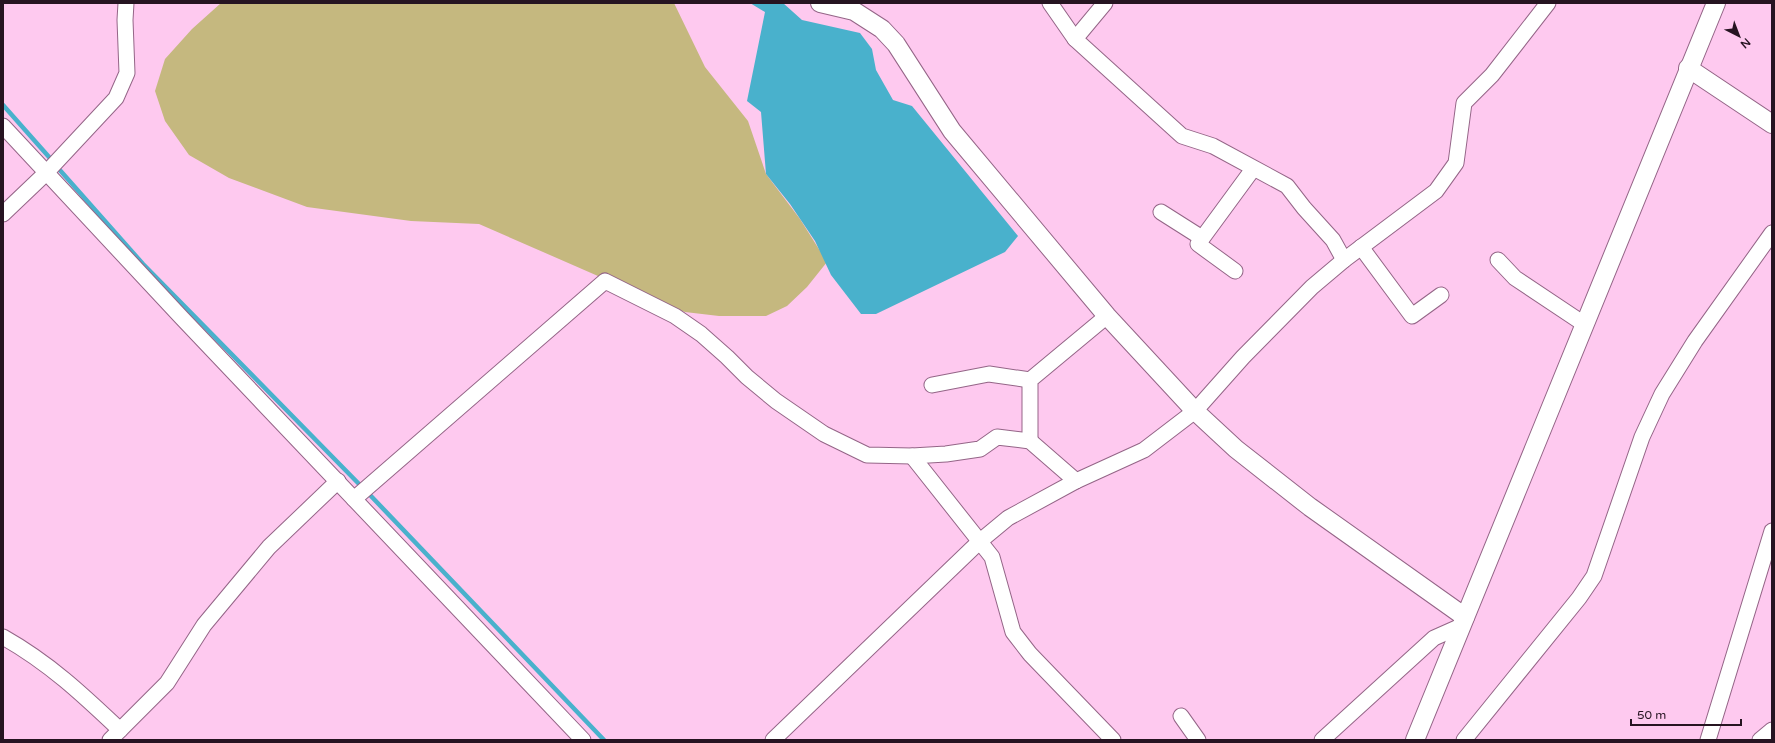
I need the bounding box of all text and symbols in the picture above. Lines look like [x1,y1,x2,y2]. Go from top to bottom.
north arrow [1719,16,1759,56]
text: N [1738,35,1753,51]
scale bar [1631,701,1741,727]
text: 50 m [1637,708,1666,722]

